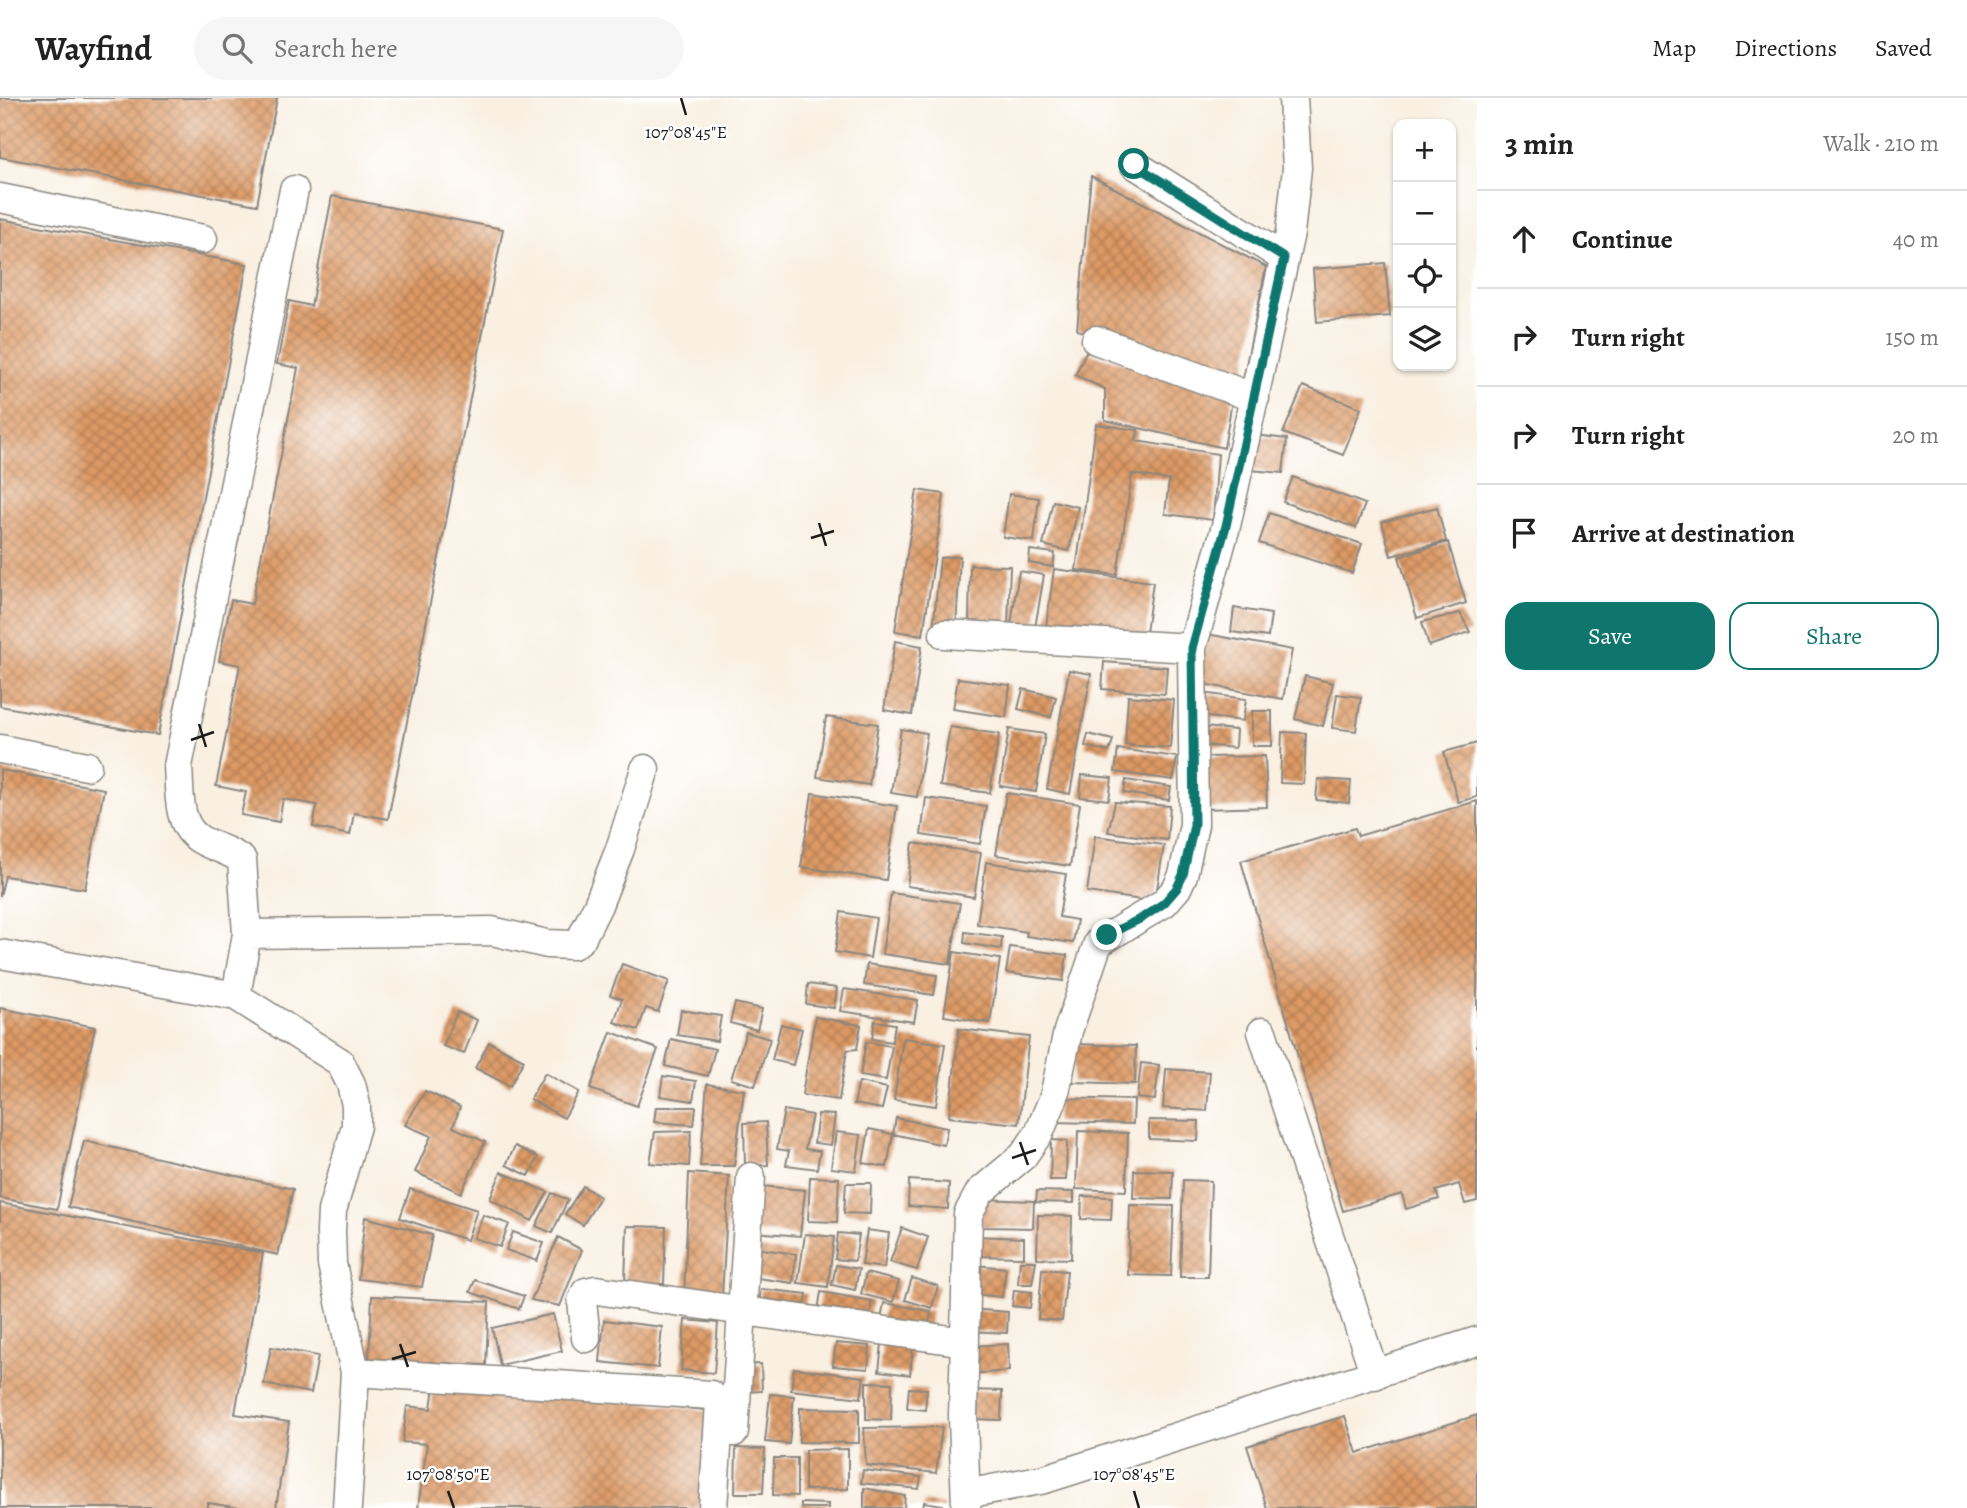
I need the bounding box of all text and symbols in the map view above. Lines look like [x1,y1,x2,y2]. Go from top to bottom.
search box [194,17,684,80]
text: Wayfind [35,26,152,71]
icon: search [218,29,256,67]
text: Search here [274,31,398,66]
text: Map [1652,32,1696,64]
text: Directions [1734,32,1837,64]
text: Saved [1875,32,1932,64]
map controls [1393,119,1456,371]
button: + [1393,119,1456,182]
text: 107°08'45"E [645,120,727,144]
text: 3 min [1505,124,1574,164]
text: Walk · 210 m [1823,128,1939,159]
route start [1118,148,1149,179]
button: − [1393,182,1456,245]
icon: ahead [1505,220,1543,258]
text: Continue [1572,222,1673,257]
text: 40 m [1893,224,1939,255]
button: locate [1393,245,1456,308]
button: layers [1393,308,1456,371]
icon: right [1505,318,1543,356]
text: Turn right [1572,320,1685,355]
text: 150 m [1885,322,1939,353]
icon: right [1505,416,1543,454]
text: Turn right [1572,418,1685,453]
text: 20 m [1892,420,1939,451]
icon: arrive [1505,514,1543,552]
text: Arrive at destination [1572,516,1795,551]
button: Save [1505,602,1715,670]
button: Share [1729,602,1939,670]
route end [1091,919,1122,950]
text: 107°08'50"E [406,1462,490,1486]
text: 107°08'45"E [1093,1462,1175,1486]

